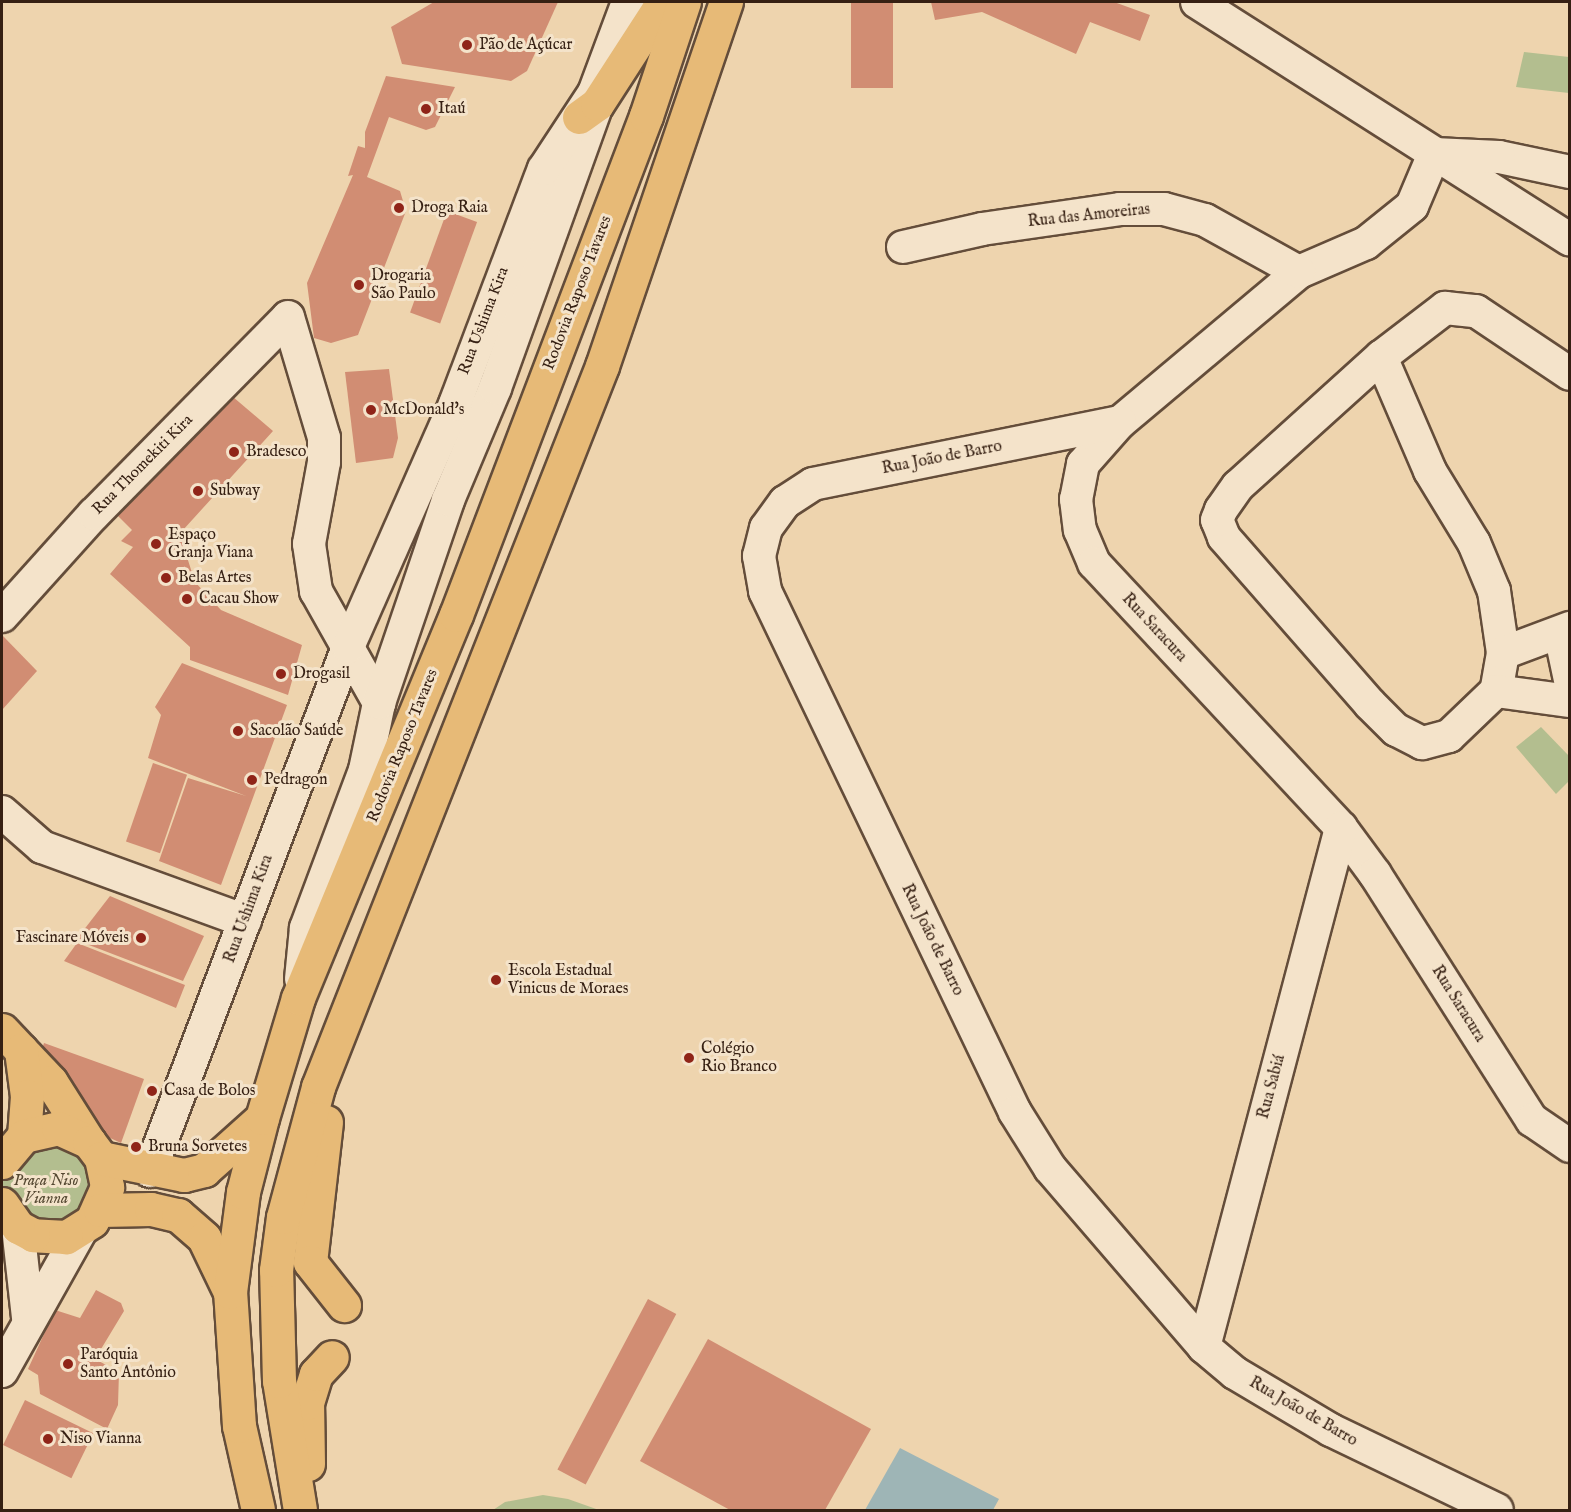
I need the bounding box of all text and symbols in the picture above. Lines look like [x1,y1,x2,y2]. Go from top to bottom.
place label: Pão de Açúcar [479,35,572,55]
marker: Pão de Açúcar [460,38,474,52]
place label: Itaú [438,99,465,119]
marker: Itaú [419,102,433,116]
place label: Droga Raia [411,198,488,218]
street label: Rua das Amoreiras [1027,200,1151,232]
marker: Droga Raia [392,201,406,215]
street label: Rodovia Raposo Tavares [540,213,616,373]
street label: Rua Ushima Kira [455,264,513,378]
place label: Drogaria São Paulo [371,266,436,304]
marker: Drogaria São Paulo [352,278,366,292]
place label: McDonald's [383,400,464,420]
marker: McDonald's [364,403,378,417]
street label: Rua Thomekiti Kira [89,411,197,519]
street label: Rua João de Barro [880,437,1004,479]
place label: Bradesco [246,442,306,462]
marker: Bradesco [227,445,241,459]
place label: Subway [210,481,260,501]
marker: Subway [191,484,205,498]
place label: Espaço Granja Viana [168,525,253,563]
marker: Espaço Granja Viana [149,537,163,551]
place label: Belas Artes [178,568,251,588]
marker: Belas Artes [159,571,173,585]
place label: Cacau Show [199,589,279,609]
street label: Rua Saracura [1117,590,1191,666]
marker: Cacau Show [180,592,194,606]
place label: Drogasil [293,664,350,684]
marker: Drogasil [274,667,288,681]
street label: Rodovia Raposo Tavares [363,667,443,825]
place label: Sacolão Saúde [250,721,343,741]
marker: Sacolão Saúde [231,724,245,738]
place label: Pedragon [264,770,327,790]
marker: Pedragon [245,773,259,787]
street label: Rua Ushima Kira [221,852,277,966]
street label: Rua João de Barro [897,881,967,999]
place label: Fascinare Móveis [16,928,129,948]
marker: Fascinare Móveis [134,931,148,945]
place label: Escola Estadual Vinicus de Moraes [508,961,628,999]
street label: Rua Saracura [1427,962,1489,1046]
marker: Escola Estadual Vinicus de Moraes [489,973,503,987]
place label: Colégio Rio Branco [701,1039,777,1077]
marker: Colégio Rio Branco [682,1051,696,1065]
street label: Rua Sabiá [1254,1053,1290,1121]
place label: Casa de Bolos [164,1081,255,1101]
marker: Casa de Bolos [145,1084,159,1098]
place label: Bruna Sorvetes [148,1137,247,1157]
marker: Bruna Sorvetes [129,1140,143,1154]
park label: Praça Niso Vianna [14,1171,78,1209]
place label: Paróquia Santo Antônio [80,1345,176,1383]
marker: Paróquia Santo Antônio [61,1357,75,1371]
street label: Rua João de Barro [1245,1373,1361,1451]
place label: Niso Vianna [60,1429,141,1449]
marker: Niso Vianna [41,1432,55,1446]

